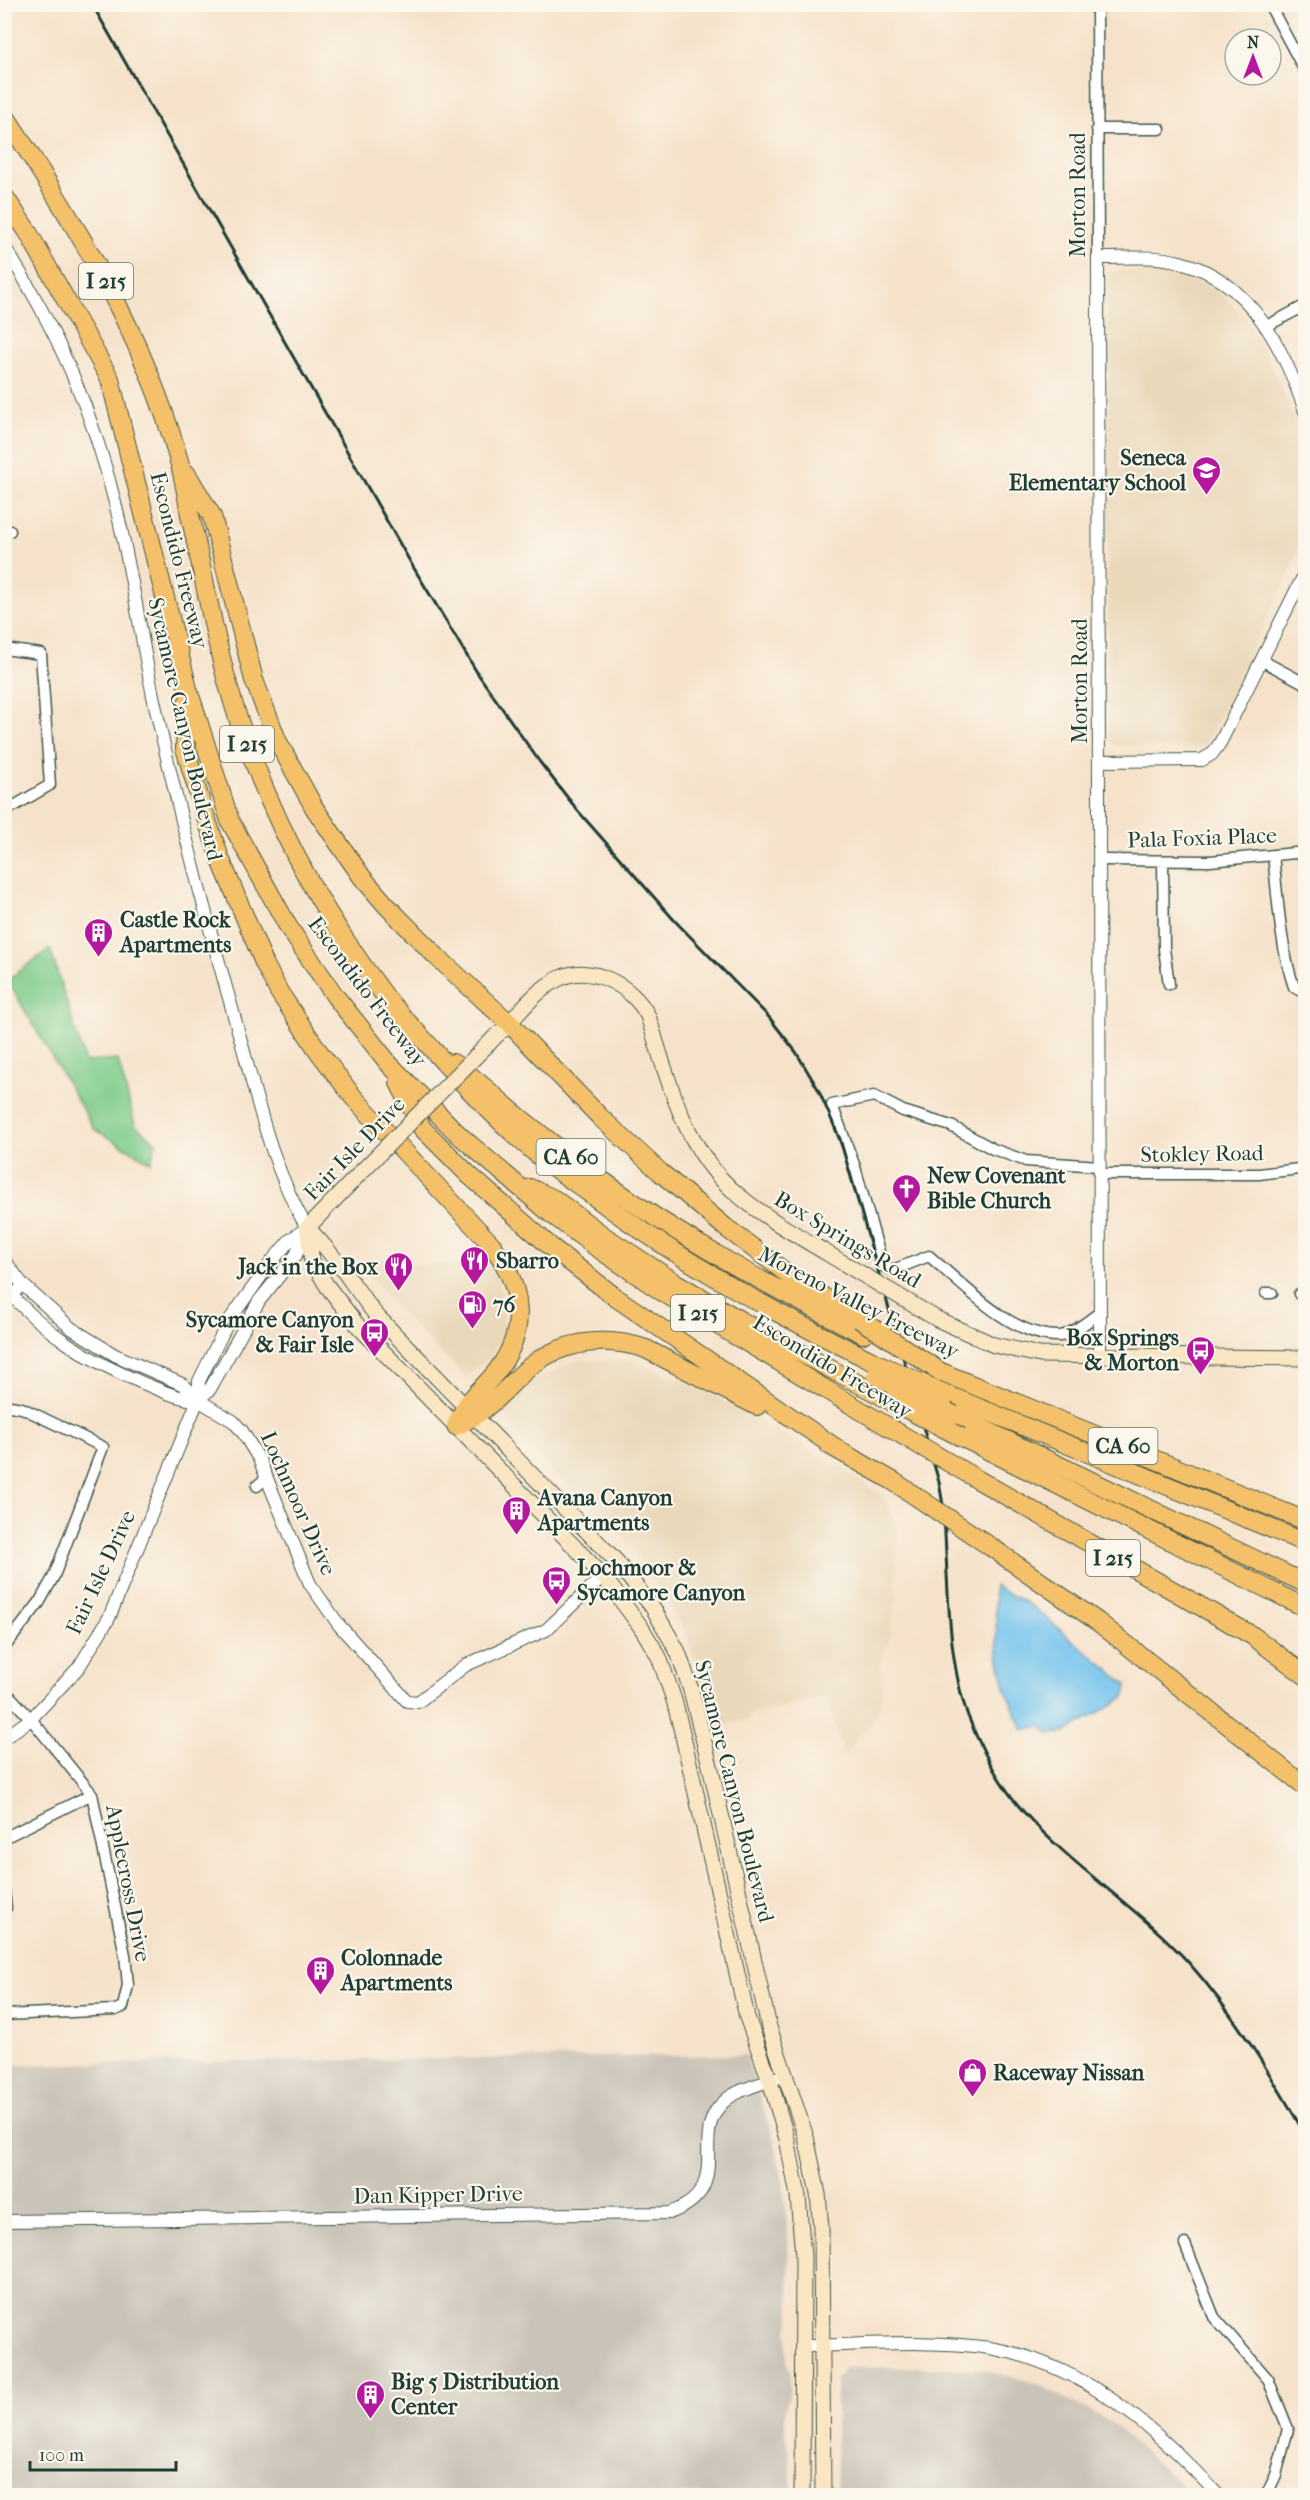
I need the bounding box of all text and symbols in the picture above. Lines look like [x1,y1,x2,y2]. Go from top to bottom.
north arrow [1223,27,1283,87]
text: N [1247,33,1260,52]
street label: Morton Road [1065,131,1091,258]
road number: I 215 [79,263,133,299]
place label: Seneca Elementary School [1009,445,1187,496]
school or university icon: Seneca Elementary School [1191,454,1223,496]
street label: Escondido Freeway [144,469,214,653]
street label: Sycamore Canyon Boulevard [142,595,228,864]
street label: Morton Road [1067,617,1093,744]
road number: I 215 [220,726,274,762]
street label: Pala Foxia Place [1127,822,1277,854]
place label: Castle Rock Apartments [118,907,231,958]
street label: Escondido Freeway [302,911,433,1073]
building icon: Castle Rock Apartments [83,916,115,958]
street label: Fair Isle Drive [299,1091,411,1206]
road number: CA 60 [536,1139,606,1175]
street label: Stokley Road [1140,1140,1265,1168]
place label: New Covenant Bible Church [927,1163,1067,1214]
church icon: New Covenant Bible Church [890,1172,922,1214]
street label: Box Springs Road [769,1186,926,1294]
street label: Moreno Valley Freeway [754,1241,964,1365]
restaurant icon: Sbarro [459,1244,491,1286]
place label: Sbarro [496,1248,559,1274]
restaurant icon: Jack in the Box [383,1250,415,1292]
place label: Jack in the Box [236,1254,379,1280]
fuel station icon: 76 [456,1288,488,1330]
place label: 76 [492,1292,517,1318]
road number: I 215 [671,1295,725,1331]
place label: Sycamore Canyon & Fair Isle [186,1307,354,1358]
street label: Escondido Freeway [748,1309,918,1425]
bus stop icon: Sycamore Canyon & Fair Isle [359,1316,391,1358]
place label: Box Springs & Morton [1066,1325,1179,1376]
bus stop icon: Box Springs & Morton [1184,1334,1216,1376]
street label: Lochmoor Drive [255,1427,341,1579]
road number: CA 60 [1088,1428,1158,1464]
place label: Avana Canyon Apartments [536,1485,673,1536]
building icon: Avana Canyon Apartments [501,1494,533,1536]
street label: Fair Isle Drive [61,1506,141,1639]
road number: I 215 [1086,1540,1140,1576]
place label: Lochmoor & Sycamore Canyon [577,1555,746,1606]
bus stop icon: Lochmoor & Sycamore Canyon [540,1564,572,1606]
street label: Sycamore Canyon Boulevard [689,1657,779,1926]
street label: Applecross Drive [100,1801,156,1964]
place label: Colonnade Apartments [339,1945,452,1996]
building icon: Colonnade Apartments [304,1954,336,1996]
shop icon: Raceway Nissan [956,2056,988,2098]
place label: Raceway Nissan [993,2060,1145,2086]
street label: Dan Kipper Drive [353,2181,523,2209]
place label: Big 5 Distribution Center [391,2369,559,2420]
building icon: Big 5 Distribution Center [354,2378,386,2420]
scale bar [30,2434,176,2472]
text: 100 m [39,2445,84,2466]

